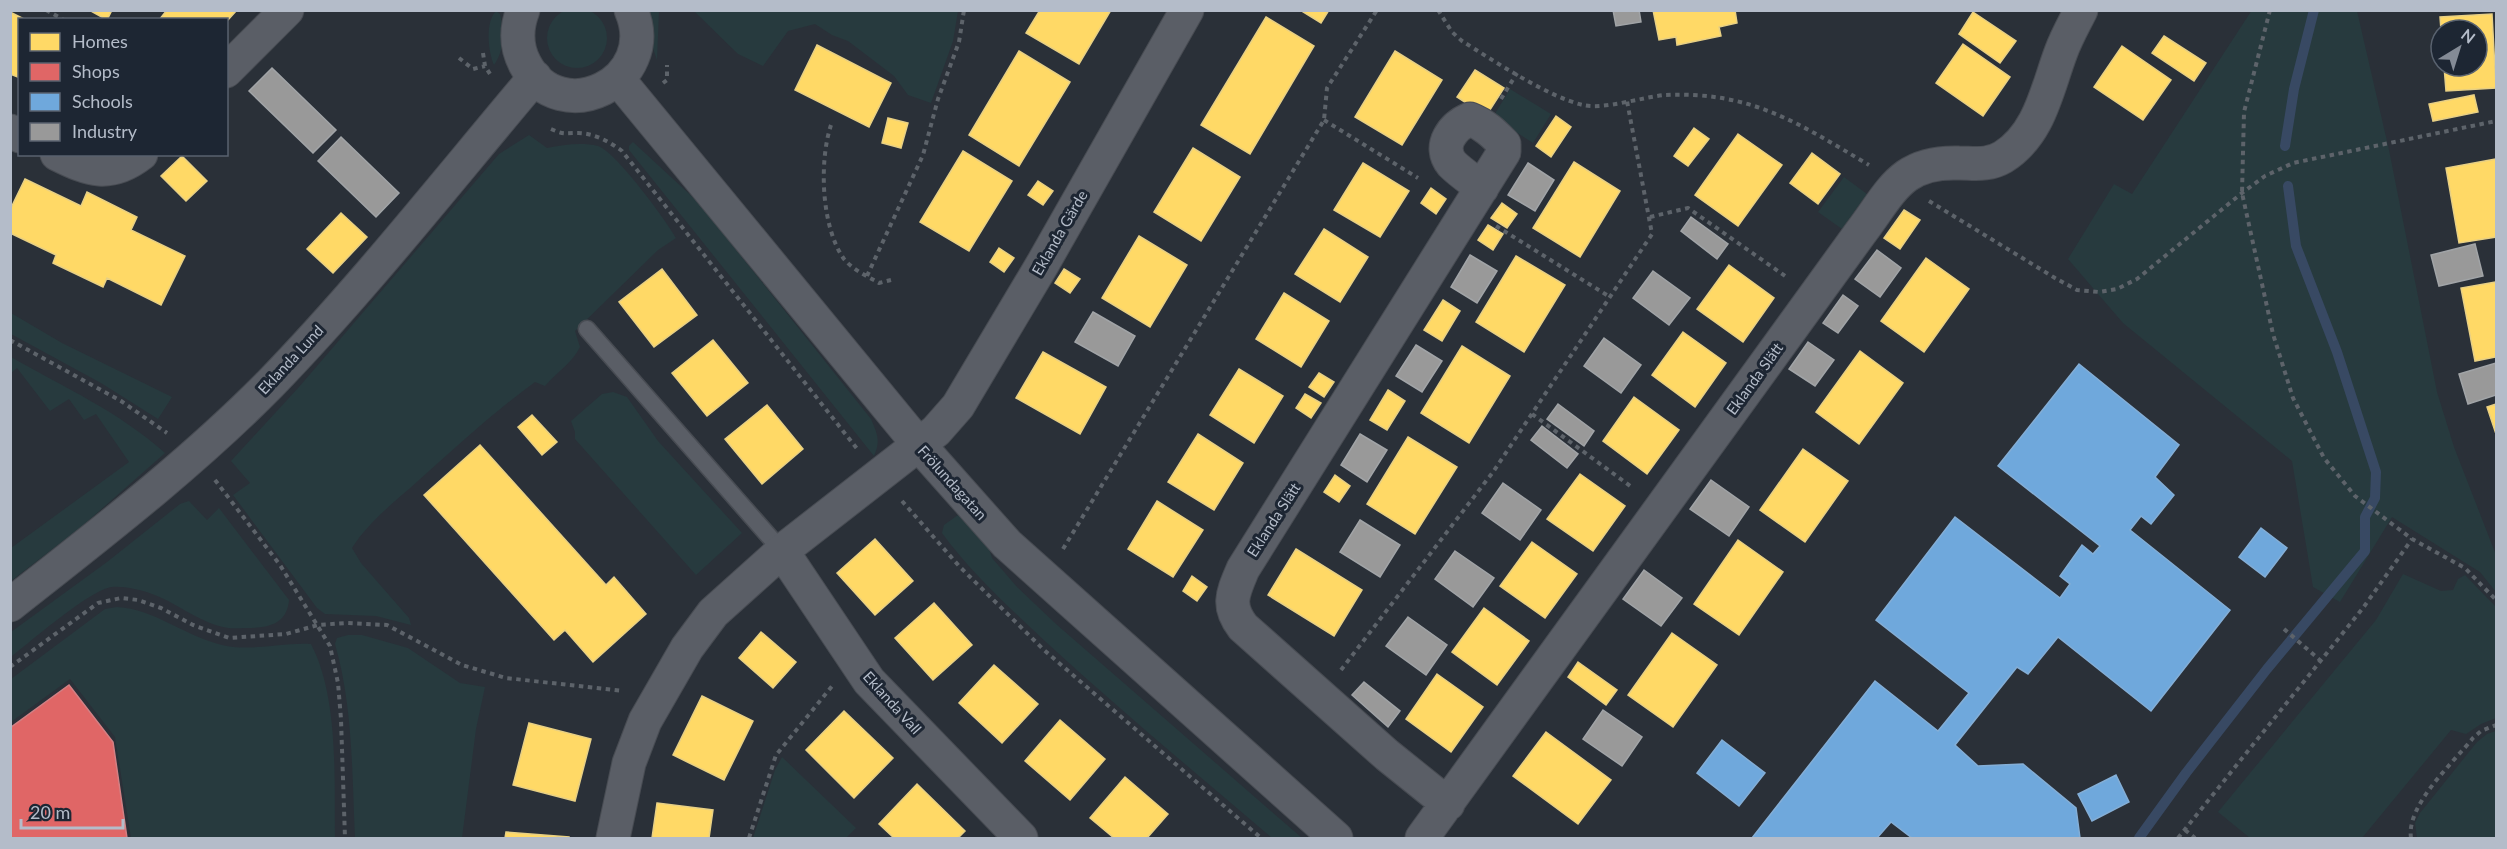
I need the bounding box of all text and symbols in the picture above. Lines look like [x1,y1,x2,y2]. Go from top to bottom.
legend [18,18,228,156]
north arrow [2429,18,2489,78]
text: N [2458,25,2479,47]
text: Homes [72,30,128,52]
text: Shops [72,60,120,82]
text: Schools [72,90,133,112]
text: Industry [72,120,138,142]
street label: Eklanda Gärde [1028,187,1091,278]
street label: Eklanda Lund [254,321,327,398]
street label: Eklanda Slätt [1722,338,1787,418]
street label: Frölundagatan [915,441,991,523]
street label: Eklanda Slätt [1243,479,1304,560]
street label: Eklanda Vall [860,667,926,737]
scale bar [21,792,123,830]
text: 20 m [30,801,70,823]

